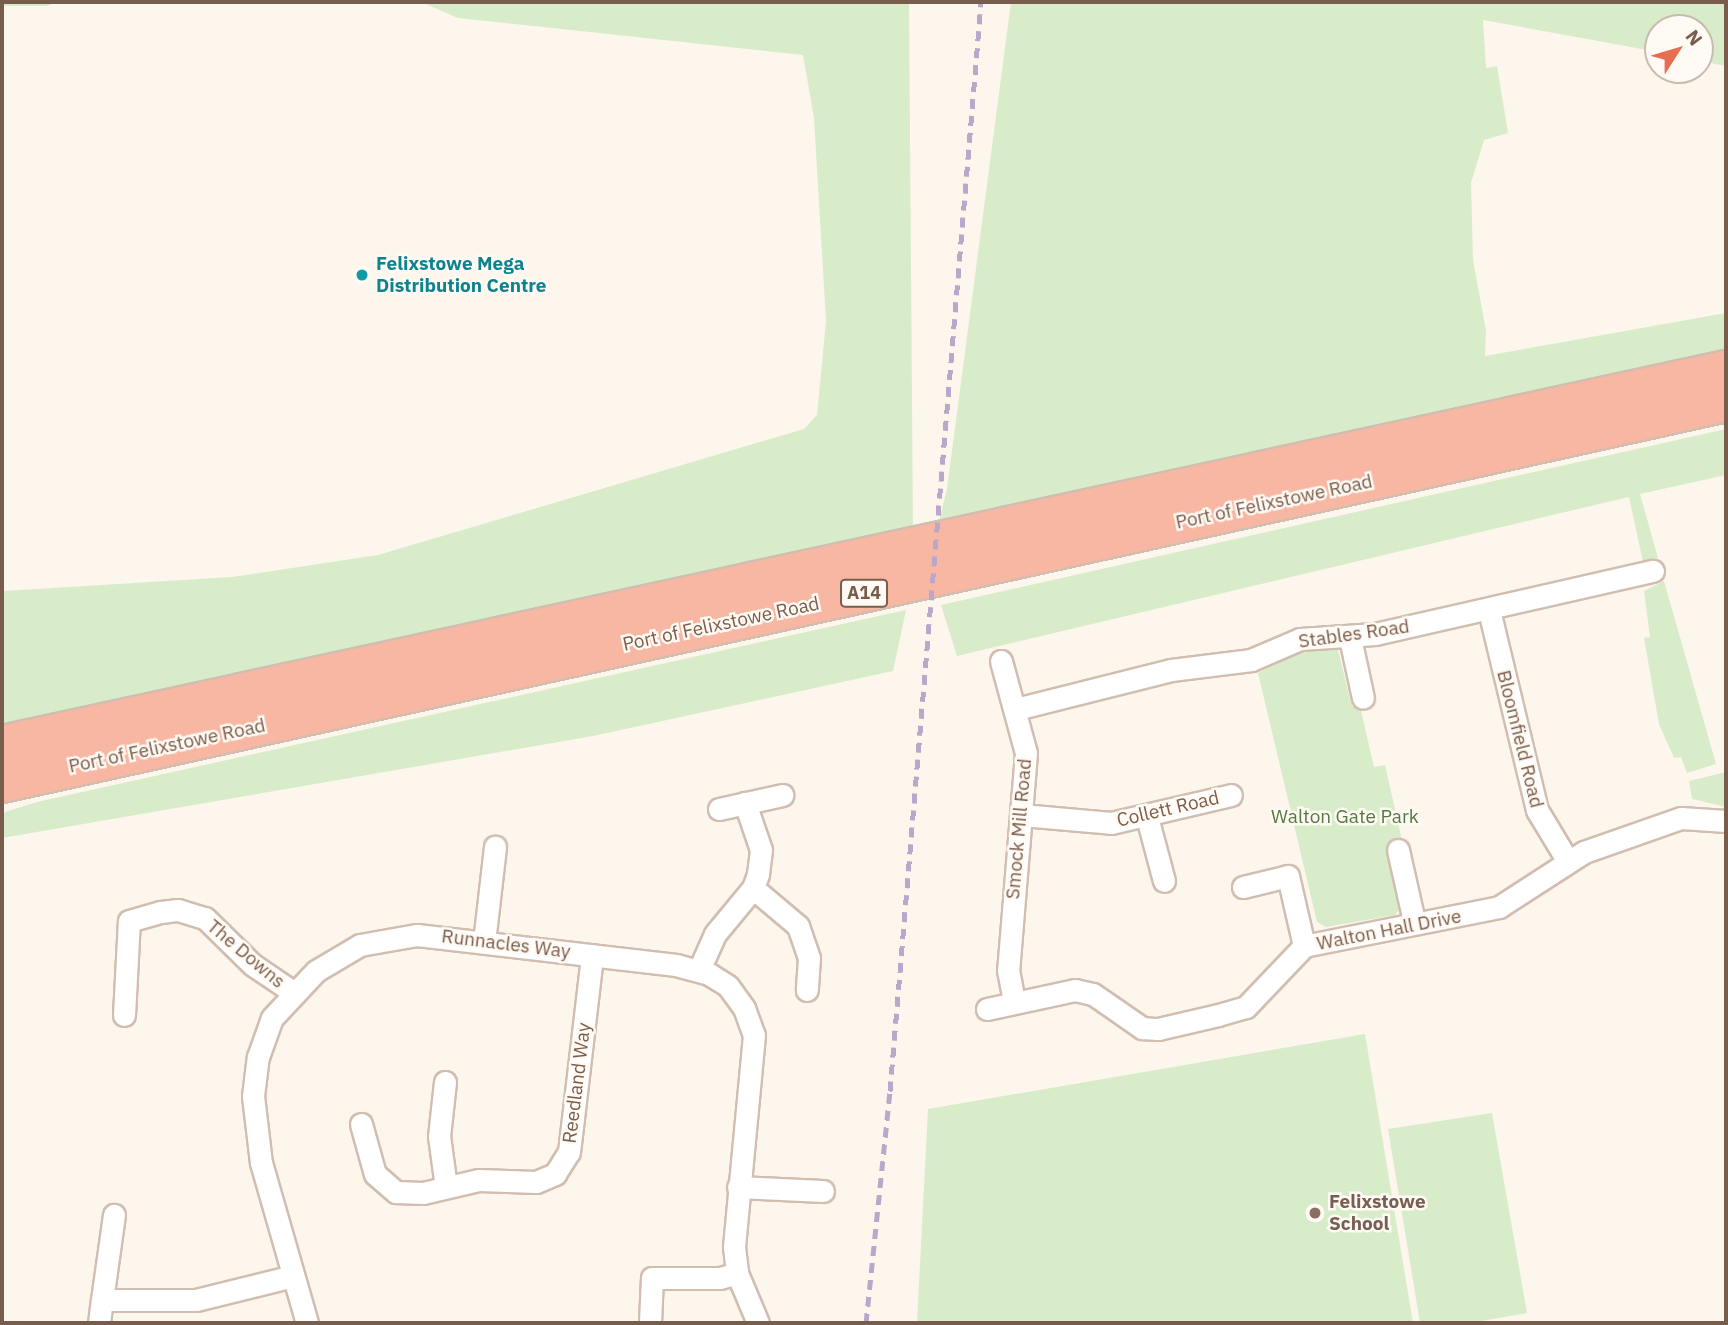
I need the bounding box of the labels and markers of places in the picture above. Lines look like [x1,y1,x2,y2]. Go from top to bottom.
place label: Felixstowe Mega Distribution Centre [376,253,547,297]
marker: Felixstowe Mega Distribution Centre [354,267,370,283]
place label: Felixstowe School [1329,1191,1426,1235]
marker: Felixstowe School [1307,1205,1323,1221]

